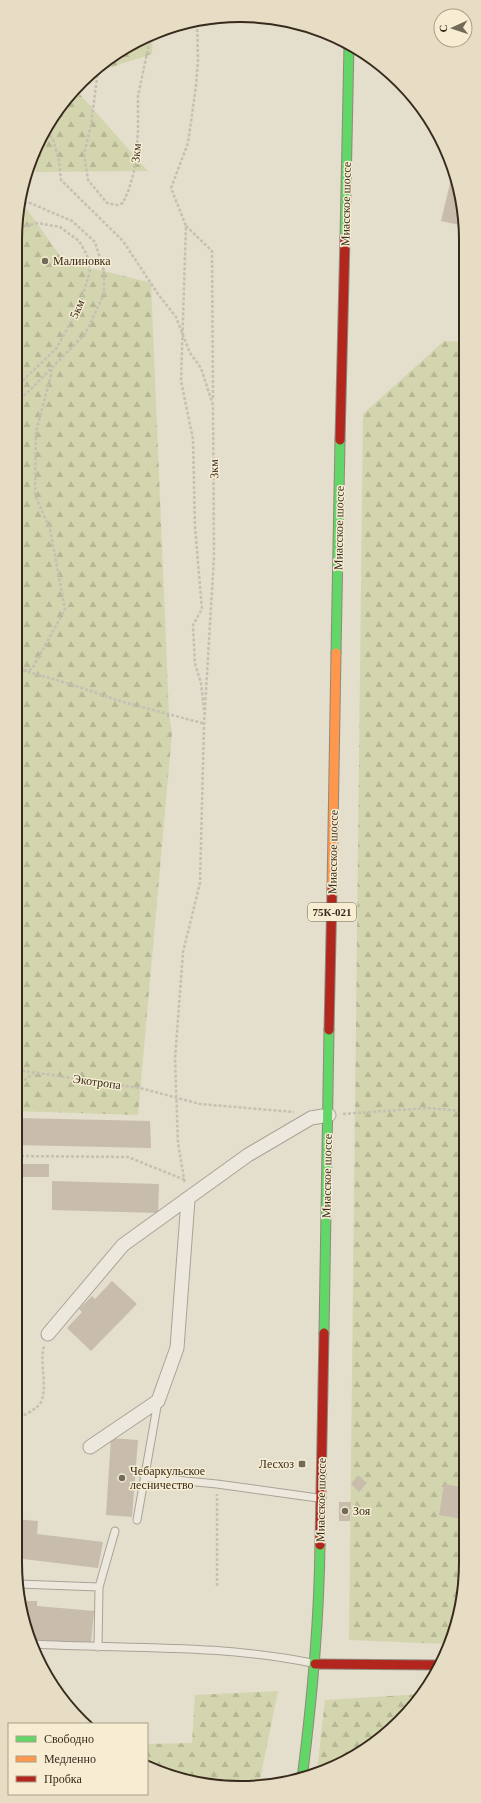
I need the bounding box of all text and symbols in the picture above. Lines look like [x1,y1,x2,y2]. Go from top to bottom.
north arrow [433,8,473,48]
text: С [437,24,449,33]
street label: 3км [128,142,144,163]
street label: Миасское шоссе [338,162,354,246]
place label: Малиновка [53,254,111,268]
marker: Малиновка [40,256,50,266]
street label: 5км [67,297,88,321]
street label: 3км [207,459,221,479]
street label: Миасское шоссе [331,486,347,570]
street label: Миасское шоссе [325,810,341,894]
road number: 75К-021 [308,903,356,921]
street label: Экотропа [72,1072,122,1092]
street label: Миасское шоссе [319,1134,335,1218]
place label: Лесхоз [259,1457,294,1471]
street label: Миасское шоссе [313,1458,329,1542]
marker: Лесхоз [297,1459,307,1469]
place label: Чебаркульское лесничество [130,1464,205,1492]
marker: Чебаркульское лесничество [117,1473,127,1483]
place label: Зоя [353,1504,371,1518]
marker: Зоя [340,1506,350,1516]
legend [8,1723,148,1795]
text: Свободно [44,1732,94,1746]
text: Медленно [44,1752,96,1766]
text: Пробка [44,1772,82,1786]

